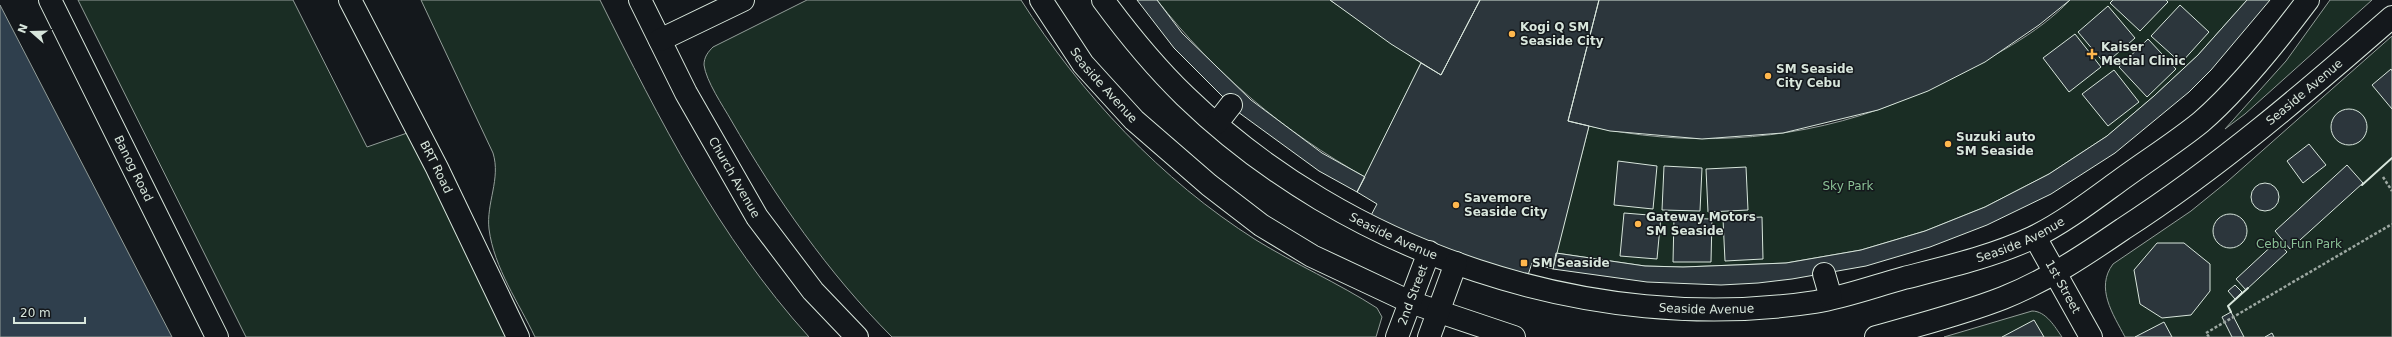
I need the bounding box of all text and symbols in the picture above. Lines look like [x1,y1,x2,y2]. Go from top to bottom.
north arrow [12,12,52,52]
place label: Kogi Q SM Seaside City [1520,20,1604,48]
text: N [15,22,31,35]
marker: Kogi Q SM Seaside City [1507,29,1517,39]
place label: Kaiser Mecial Clinic [2101,40,2186,68]
street label: Seaside Avenue [1067,45,1140,126]
marker: Kaiser Mecial Clinic [2086,48,2098,60]
street label: Seaside Avenue [2263,56,2345,128]
place label: SM Seaside City Cebu [1776,62,1854,90]
marker: SM Seaside City Cebu [1763,71,1773,81]
place label: Suzuki auto SM Seaside [1956,130,2036,158]
street label: Banog Road [111,133,156,204]
street label: Church Avenue [706,134,763,220]
street label: BRT Road [417,138,455,196]
marker: Suzuki auto SM Seaside [1943,139,1953,149]
park label: Sky Park [1823,179,1874,193]
place label: Savemore Seaside City [1464,191,1548,219]
marker: Savemore Seaside City [1451,200,1461,210]
street label: Seaside Avenue [1347,210,1439,263]
place label: Gateway Motors SM Seaside [1646,210,1756,238]
street label: Seaside Avenue [1974,214,2067,265]
marker: Gateway Motors SM Seaside [1633,219,1643,229]
park label: Cebu Fun Park [2256,237,2342,251]
place label: SM Seaside [1532,256,1610,270]
marker: SM Seaside [1519,258,1529,268]
street label: 1st Street [2042,258,2084,316]
street label: 2nd Street [1395,263,1431,327]
scale bar [14,299,85,325]
street label: Seaside Avenue [1658,300,1755,317]
text: 20 m [20,306,51,320]

